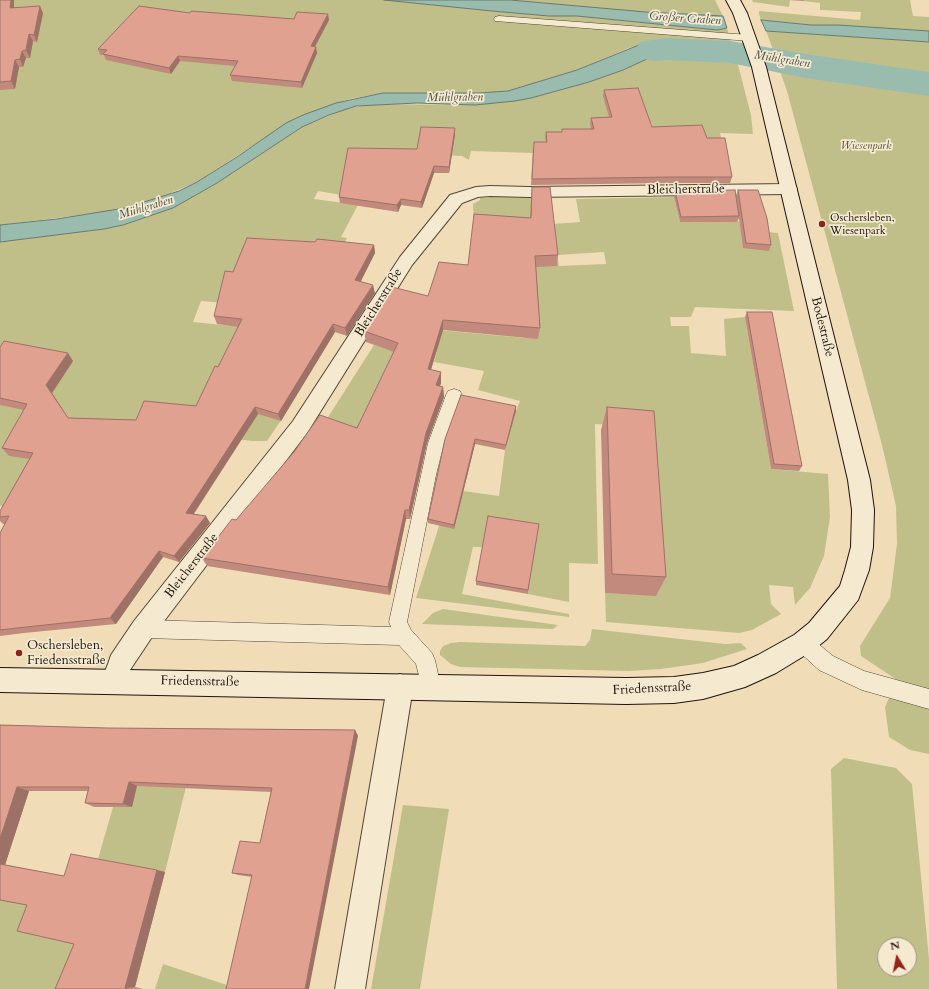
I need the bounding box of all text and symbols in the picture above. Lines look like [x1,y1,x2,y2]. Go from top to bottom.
water label: Großer Graben [649,9,721,29]
water label: Mühlgraben [753,49,811,71]
water label: Mühlgraben [427,90,483,106]
park label: Wiesenpark [841,139,891,153]
street label: Bleicherstraße [647,182,725,198]
water label: Mühlgraben [117,193,175,223]
place label: Oschersleben, Wiesenpark [830,211,895,237]
marker: Oschersleben, Wiesenpark [817,219,827,229]
street label: Bleicherstraße [352,266,406,340]
street label: Bodestraße [807,295,837,359]
street label: Bleicherstraße [162,531,222,601]
place label: Oschersleben, Friedensstraße [27,638,106,669]
marker: Oschersleben, Friedensstraße [14,648,24,658]
street label: Friedensstraße [161,674,239,690]
street label: Friedensstraße [612,679,692,699]
north arrow [877,937,917,977]
text: N [889,937,901,954]

